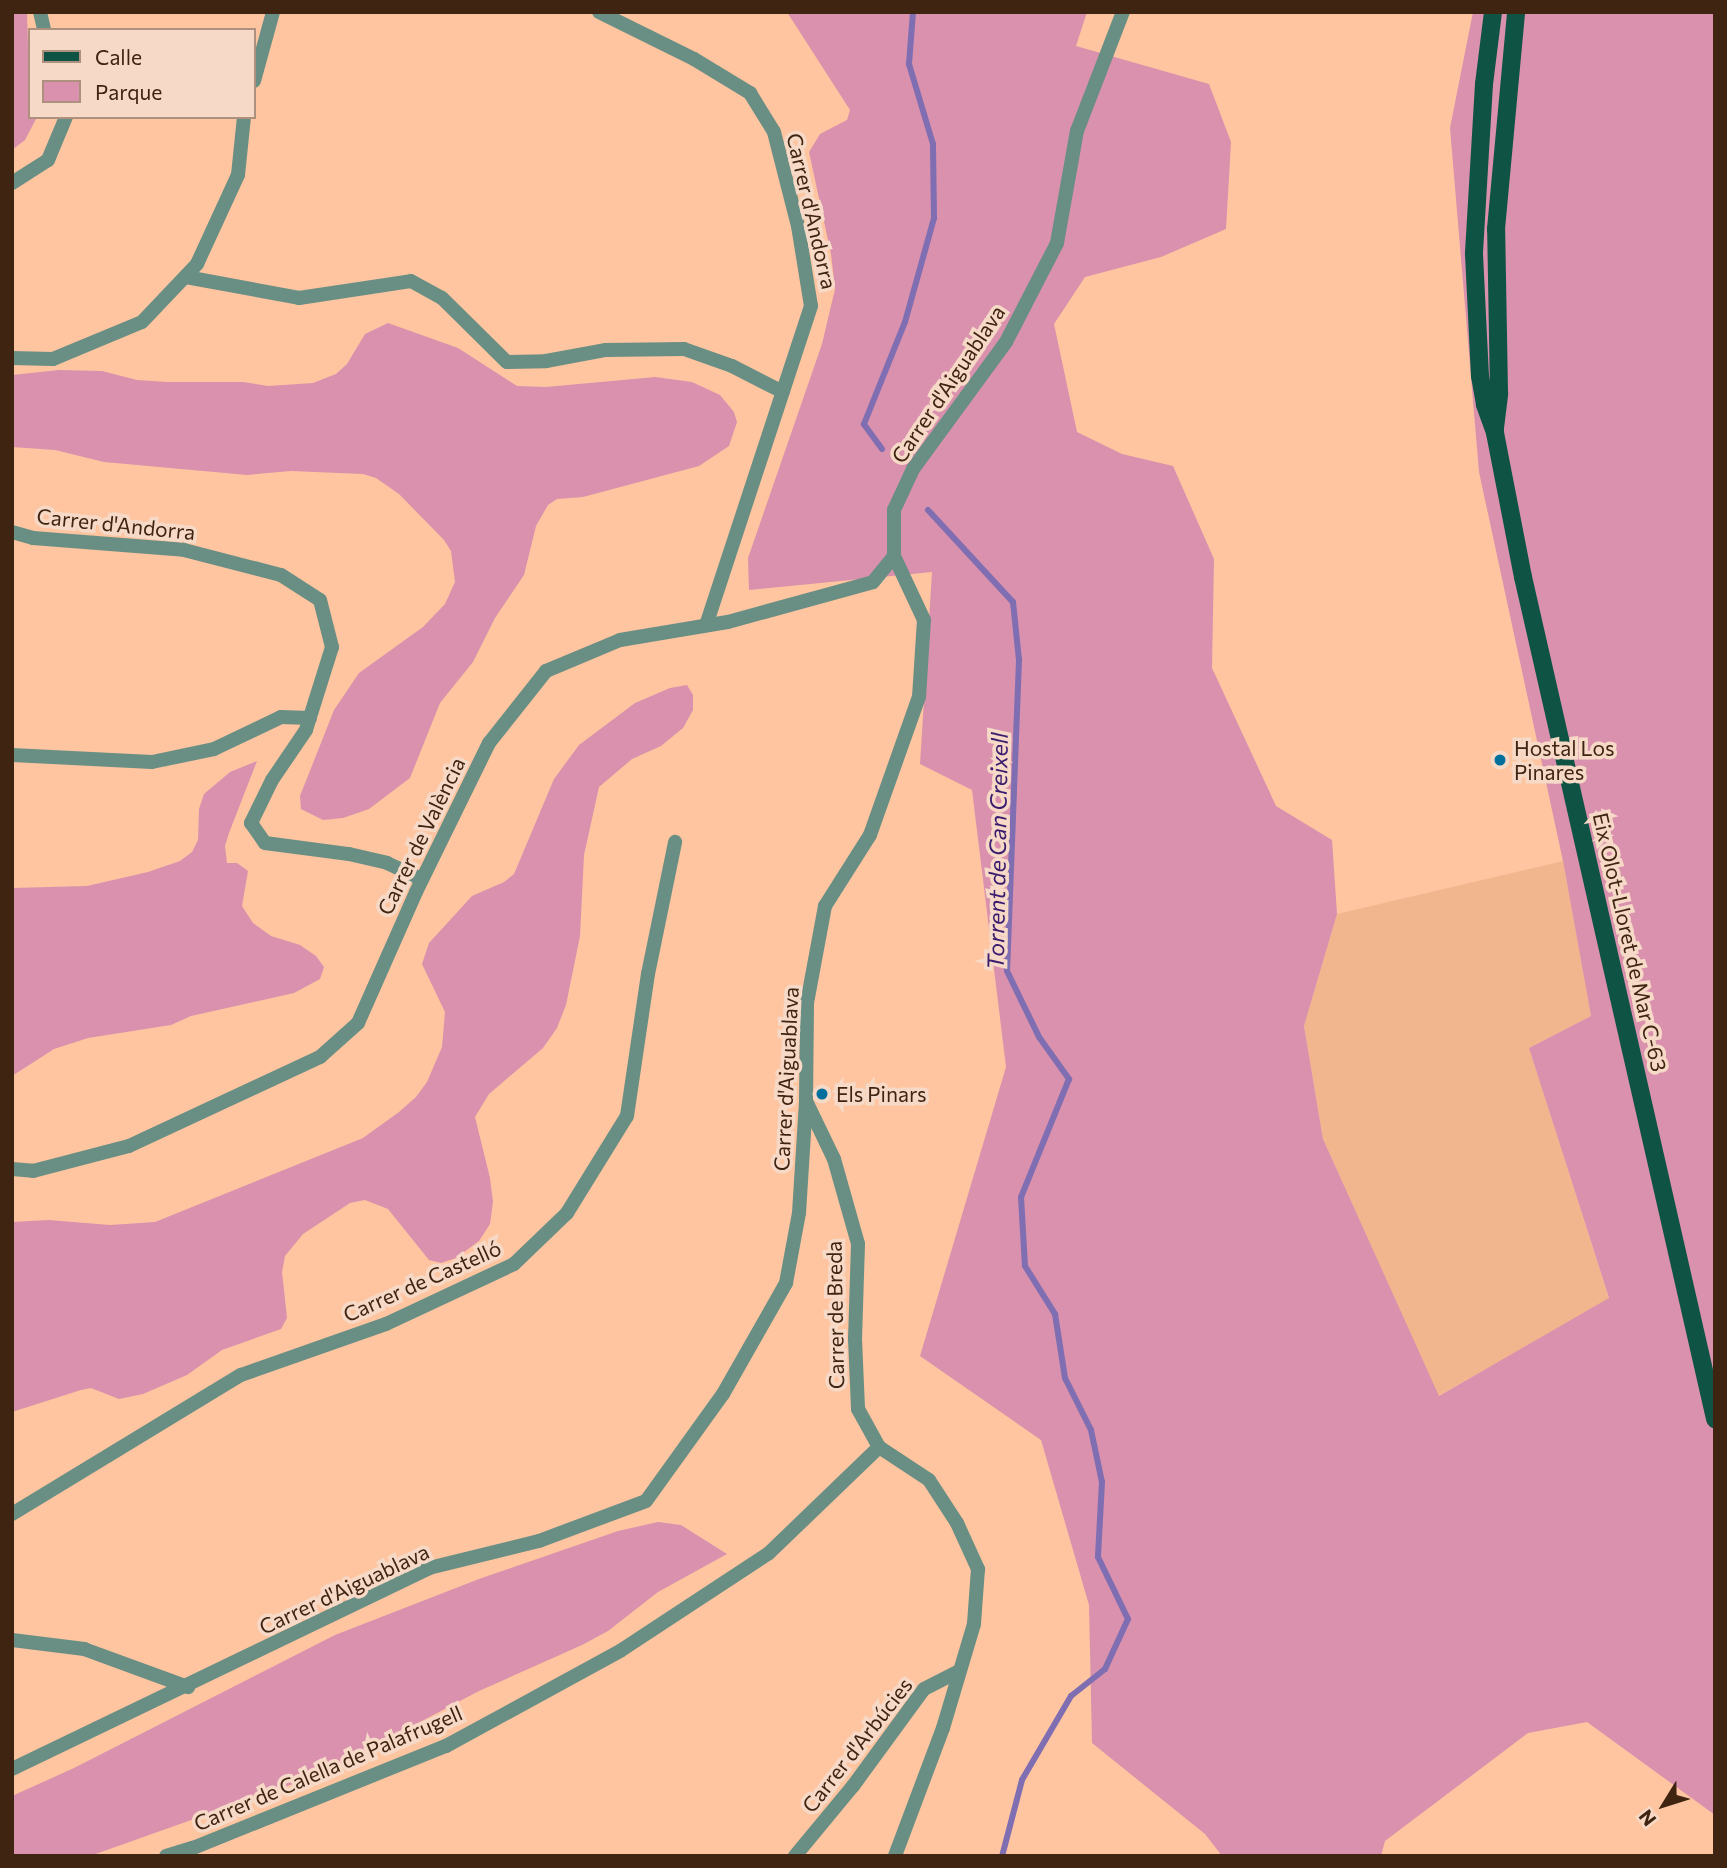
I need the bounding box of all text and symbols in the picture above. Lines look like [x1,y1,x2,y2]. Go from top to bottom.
legend [28,28,256,119]
text: Calle [95,44,142,69]
text: Parque [95,79,162,104]
street label: Carrer d'Andorra [782,131,842,291]
street label: Carrer d'Aiguablava [886,300,1010,468]
street label: Carrer d'Andorra [36,503,196,545]
water label: Torrent de Can Creixell [981,732,1013,970]
place label: Hostal Los Pinares [1514,735,1614,785]
marker: Hostal Los Pinares [1492,752,1508,768]
street label: Carrer de València [372,753,470,919]
street label: Eix Olot-Lloret de Mar C-63 [1588,810,1672,1074]
street label: Carrer d'Aiguablava [769,986,803,1172]
place label: Els Pinars [836,1081,927,1107]
marker: Els Pinars [814,1086,830,1102]
street label: Carrer de Castelló [339,1235,505,1327]
street label: Carrer de Breda [821,1241,849,1389]
street label: Carrer d'Aiguablava [255,1539,433,1639]
street label: Carrer d'Arbúcies [797,1673,917,1817]
street label: Carrer de Calella de Palafrugell [190,1700,466,1836]
north arrow [1629,1770,1699,1840]
text: N [1634,1806,1661,1831]

